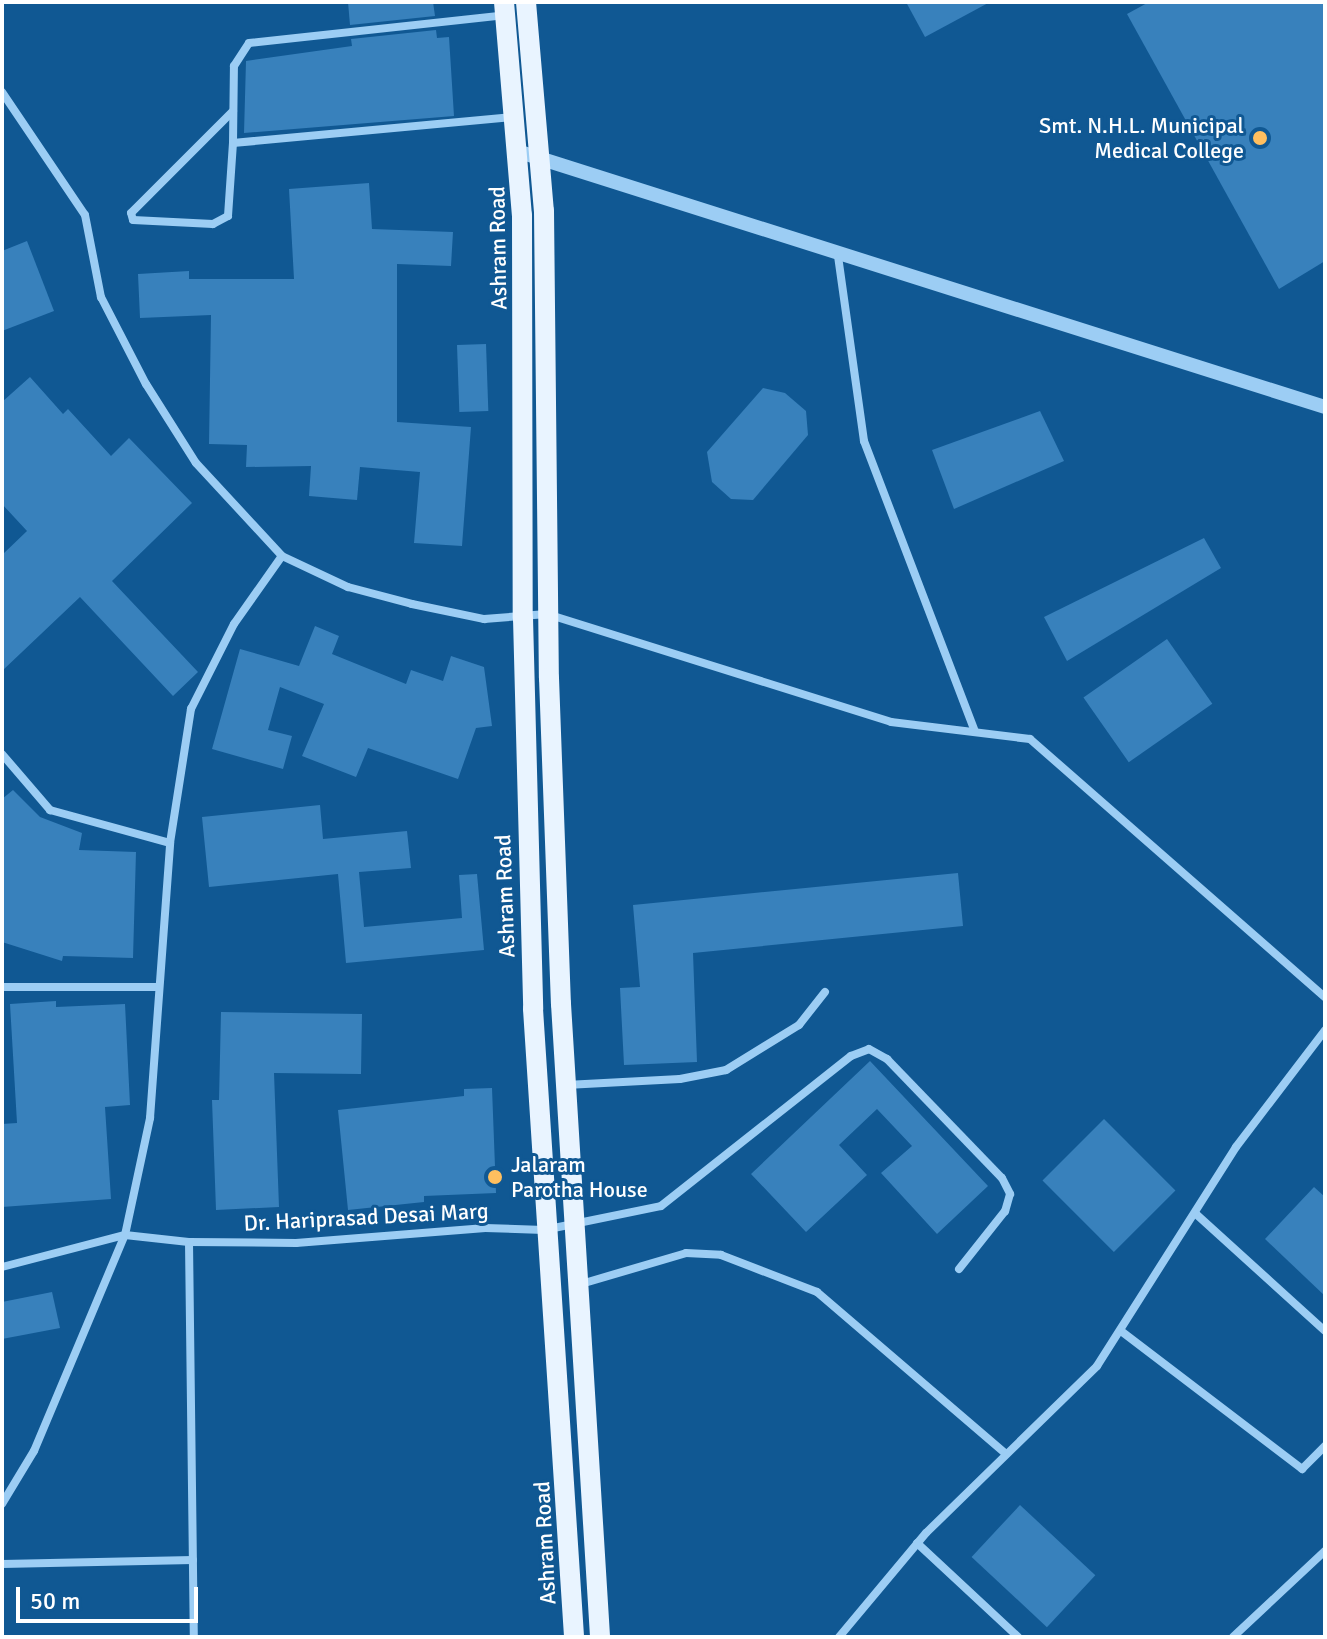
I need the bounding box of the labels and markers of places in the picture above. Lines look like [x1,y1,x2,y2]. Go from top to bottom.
place label: Smt. N.H.L. Municipal Medical College [1039,112,1244,164]
marker: Smt. N.H.L. Municipal Medical College [1251,129,1269,147]
place label: Jalaram Parotha House [511,1151,648,1202]
marker: Jalaram Parotha House [486,1168,504,1186]

